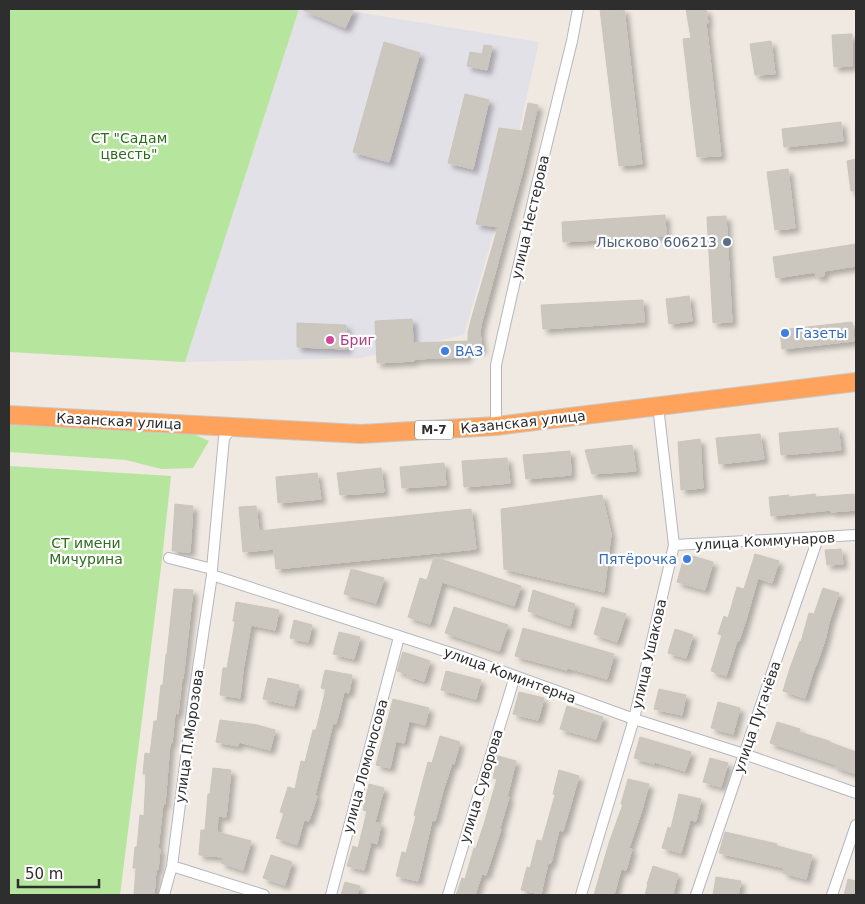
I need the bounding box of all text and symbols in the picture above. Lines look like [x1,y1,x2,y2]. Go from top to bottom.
park label: СТ "Садам цвесть" [91,130,167,162]
street label: улица Нестерова [508,153,552,281]
place label: Лысково 606213 [596,234,717,250]
marker: Лысково 606213 [721,236,733,248]
place label: Газеты [795,325,847,341]
marker: Газеты [779,327,791,339]
place label: Бриг [340,332,375,348]
marker: Бриг [324,334,336,346]
place label: ВАЗ [455,343,483,359]
marker: ВАЗ [439,345,451,357]
street label: Казанская улица [460,407,586,437]
street label: Казанская улица [56,410,182,432]
road number: М-7 [415,420,453,440]
street label: улица Коммунаров [695,529,835,553]
park label: СТ имени Мичурина [49,535,123,567]
place label: Пятёрочка [599,551,677,567]
marker: Пятёрочка [681,553,693,565]
street label: улица Ушакова [629,597,669,711]
street label: улица Коминтерна [442,644,578,706]
street label: улица Пугачёва [730,659,784,775]
street label: улица П.Морозова [172,668,206,804]
street label: улица Ломоносова [339,697,391,835]
street label: улица Суворова [456,727,506,845]
scale bar [18,856,99,888]
text: 50 m [25,865,63,883]

